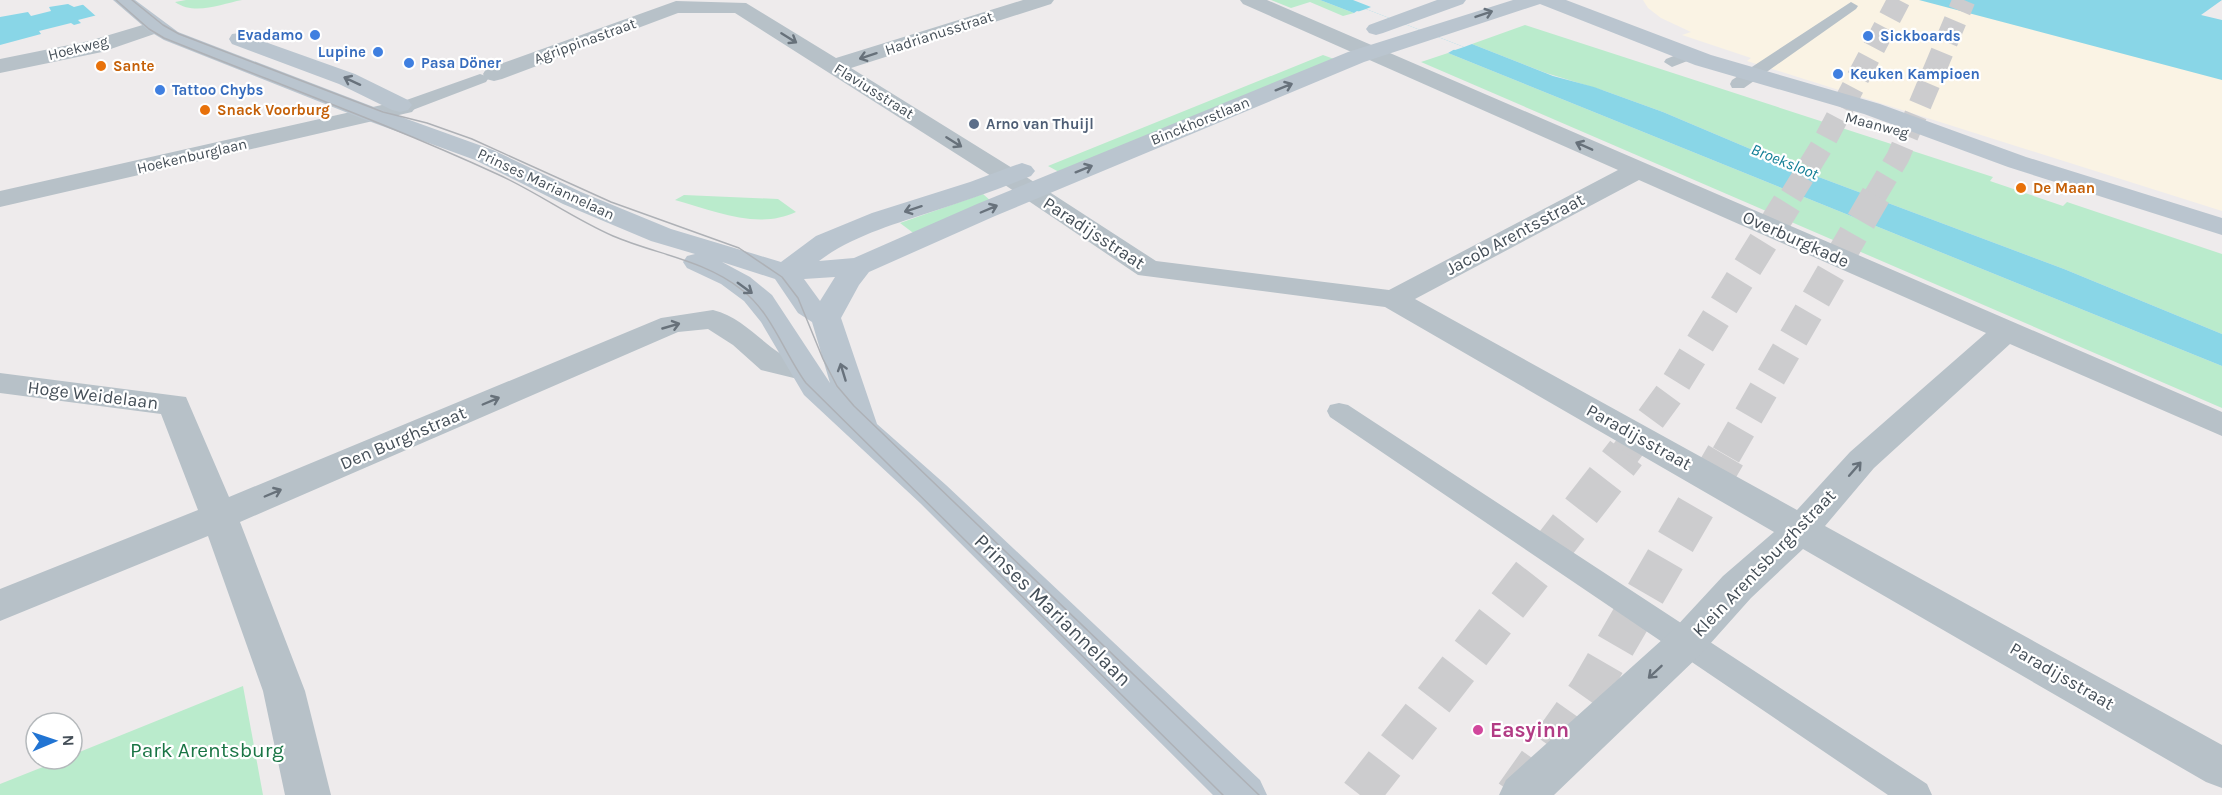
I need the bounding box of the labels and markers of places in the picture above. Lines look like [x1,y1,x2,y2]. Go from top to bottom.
place label: Evadamo [237,26,303,44]
place label: Sickboards [1880,27,1961,45]
marker: Evadamo [308,28,322,42]
marker: Sickboards [1861,29,1875,43]
place label: Lupine [318,43,366,61]
marker: Lupine [371,45,385,59]
place label: Pasa Döner [421,54,501,72]
marker: Pasa Döner [402,56,416,70]
place label: Sante [113,57,155,75]
marker: Sante [94,59,108,73]
place label: Keuken Kampioen [1850,65,1980,83]
marker: Keuken Kampioen [1831,67,1845,81]
place label: Tattoo Chybs [172,81,264,99]
marker: Tattoo Chybs [153,83,167,97]
place label: Snack Voorburg [217,101,330,119]
marker: Snack Voorburg [198,103,212,117]
place label: Arno van Thuijl [986,115,1094,133]
marker: Arno van Thuijl [967,117,981,131]
place label: De Maan [2033,179,2095,197]
marker: De Maan [2014,181,2028,195]
place label: Easyinn [1490,718,1569,742]
marker: Easyinn [1471,723,1485,737]

